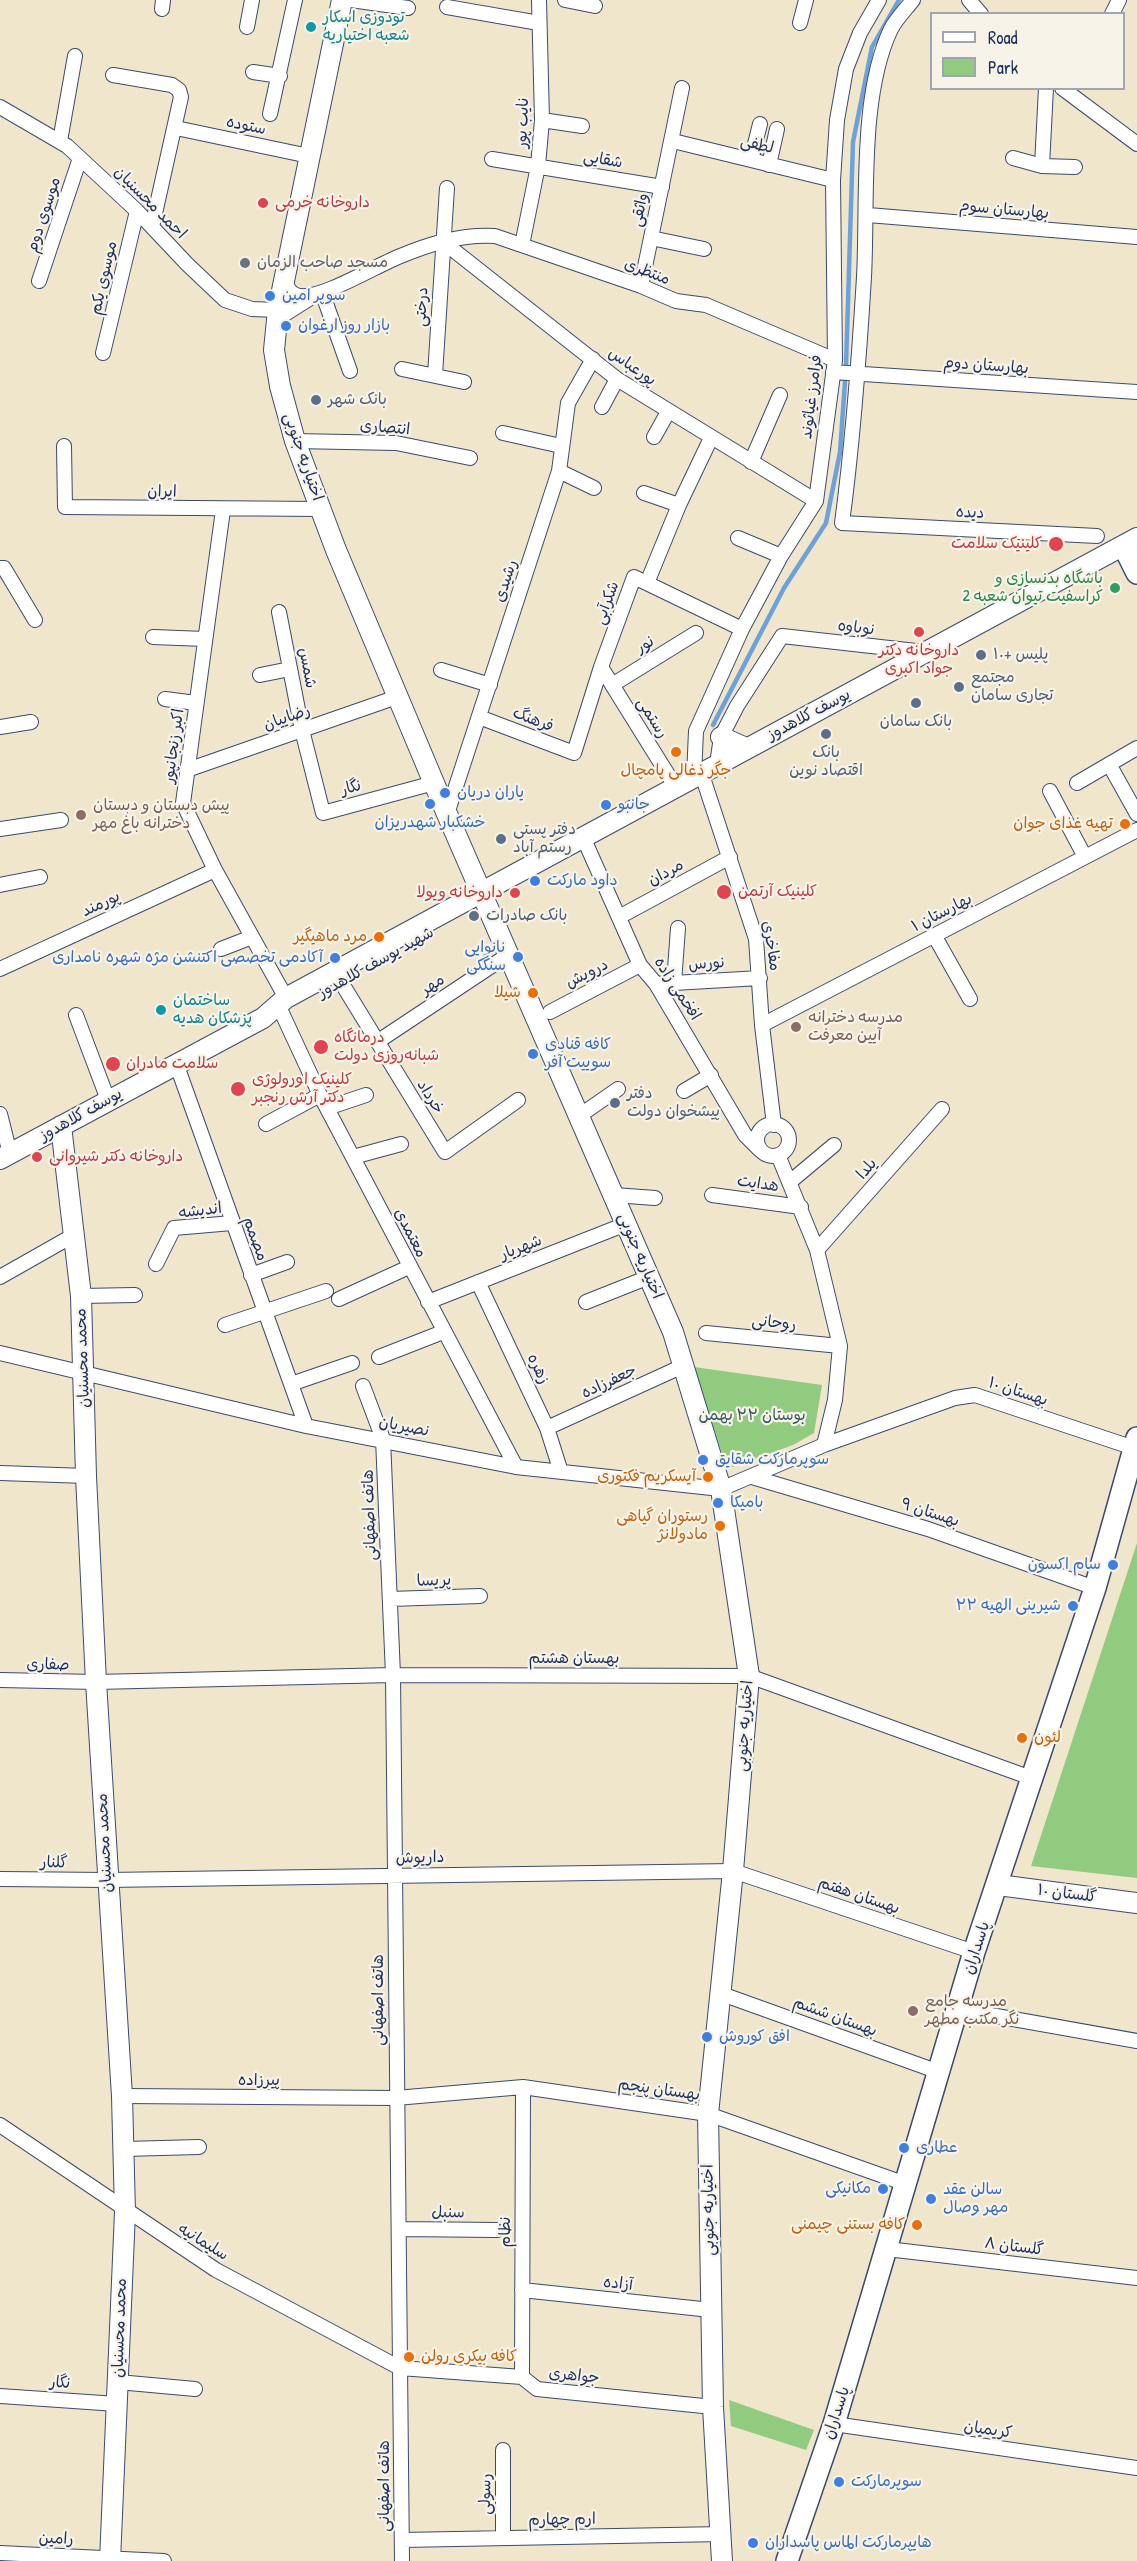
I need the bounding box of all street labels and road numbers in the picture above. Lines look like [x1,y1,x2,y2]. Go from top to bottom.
street label: نایب پور [513,97,533,149]
street label: ستوده [224,112,268,140]
street label: لطفی [738,132,776,158]
street label: شقایی [582,147,624,173]
street label: احمد محسنیان [110,163,190,243]
street label: موسوی دوم [23,175,65,255]
street label: واثقی [627,191,653,229]
street label: بهارستان سوم [958,197,1050,223]
street label: موسوی یکم [86,239,122,317]
street label: منتظری [621,254,673,290]
street label: درختی [411,287,433,327]
street label: پورعباس [604,344,660,390]
street label: بهارستان دوم [943,353,1029,379]
street label: فرامرز غیاثوند [797,354,827,440]
street label: اختیاریه جنوبی [279,411,327,503]
street label: انتصاری [359,416,411,440]
street label: ایران [147,482,177,502]
street label: دیده [955,503,985,523]
street label: رشیدی [490,557,522,605]
street label: شکرآبی [590,579,624,627]
street label: نوباوه [836,616,876,640]
street label: نور [632,632,658,658]
street label: شمس [294,646,320,690]
street label: یوسف کلاهدوز [764,685,854,745]
street label: رستمی [632,694,672,742]
street label: رضاییان [261,701,313,735]
street label: فرهنگ [510,703,556,737]
street label: اکبر زنجانپور [159,708,189,784]
street label: نگار [339,776,363,800]
street label: مردان [645,856,687,890]
street label: پورمند [79,887,123,921]
street label: بهارستان ١ [908,890,976,936]
street label: مفاخری [758,920,784,972]
street label: شهید یوسف کلاهدوز [315,923,437,1003]
street label: نورس [688,953,726,975]
street label: افخمی زاده [649,954,705,1024]
street label: درویش [562,955,612,993]
street label: مهر [418,970,448,1000]
street label: خرداد [412,1076,448,1118]
street label: یوسف کلاهدوز [36,1084,126,1146]
street label: یلدا [853,1154,881,1184]
street label: هدایت [736,1172,780,1196]
street label: اندیشه [177,1199,223,1223]
street label: معتمدی [389,1205,431,1261]
street label: اختیاریه جنوبی [613,1210,667,1302]
street label: مصمم [238,1214,272,1264]
street label: شهریار [497,1231,545,1265]
street label: محمد محسنیان [72,1308,94,1408]
street label: روحانی [751,1311,797,1335]
street label: زهره [523,1351,553,1387]
street label: جعفرزاده [578,1361,640,1403]
street label: بهستان ١٠ [986,1373,1050,1411]
street label: نصیریان [377,1413,431,1441]
street label: هاتف اصفهانی [359,1469,381,1561]
street label: بهستان ٩ [898,1495,962,1531]
street label: پریسا [416,1571,452,1591]
street label: بهستان هشتم [529,1649,619,1669]
street label: صفاری [26,1655,70,1675]
street label: اختیاریه جنوبی [732,1680,758,1772]
street label: محمد محسنیان [93,1793,117,1893]
street label: داریوش [396,1848,444,1868]
street label: گلنار [40,1853,68,1873]
street label: بهستان هفتم [816,1873,902,1919]
street label: گلستان ۱۰ [1036,1881,1098,1907]
street label: پاسداران [959,1919,995,1977]
street label: هاتف اصفهانی [369,1954,389,2046]
street label: بهستان ششم [790,1993,880,2041]
street label: پیرزاده [238,2071,280,2091]
street label: بهستان پنجم [617,2075,701,2105]
street label: اختیاریه جنوبی [699,2164,719,2256]
street label: سنبل [431,2203,465,2223]
street label: نظام [496,2217,516,2247]
street label: سلیمانیه [174,2219,232,2265]
street label: گلستان ۸ [983,2234,1045,2260]
street label: آزاده [602,2273,634,2295]
street label: محمد محسنیان [109,2278,131,2378]
street label: جواهری [548,2364,600,2388]
street label: نگار [49,2373,71,2393]
street label: پاسداران [819,2384,855,2442]
street label: کریمیان [963,2417,1013,2443]
street label: هاتف اصفهانی [375,2440,395,2532]
street label: رسولی [476,2473,496,2515]
street label: ارم چهارم [528,2510,596,2530]
street label: رامین [38,2529,74,2549]

